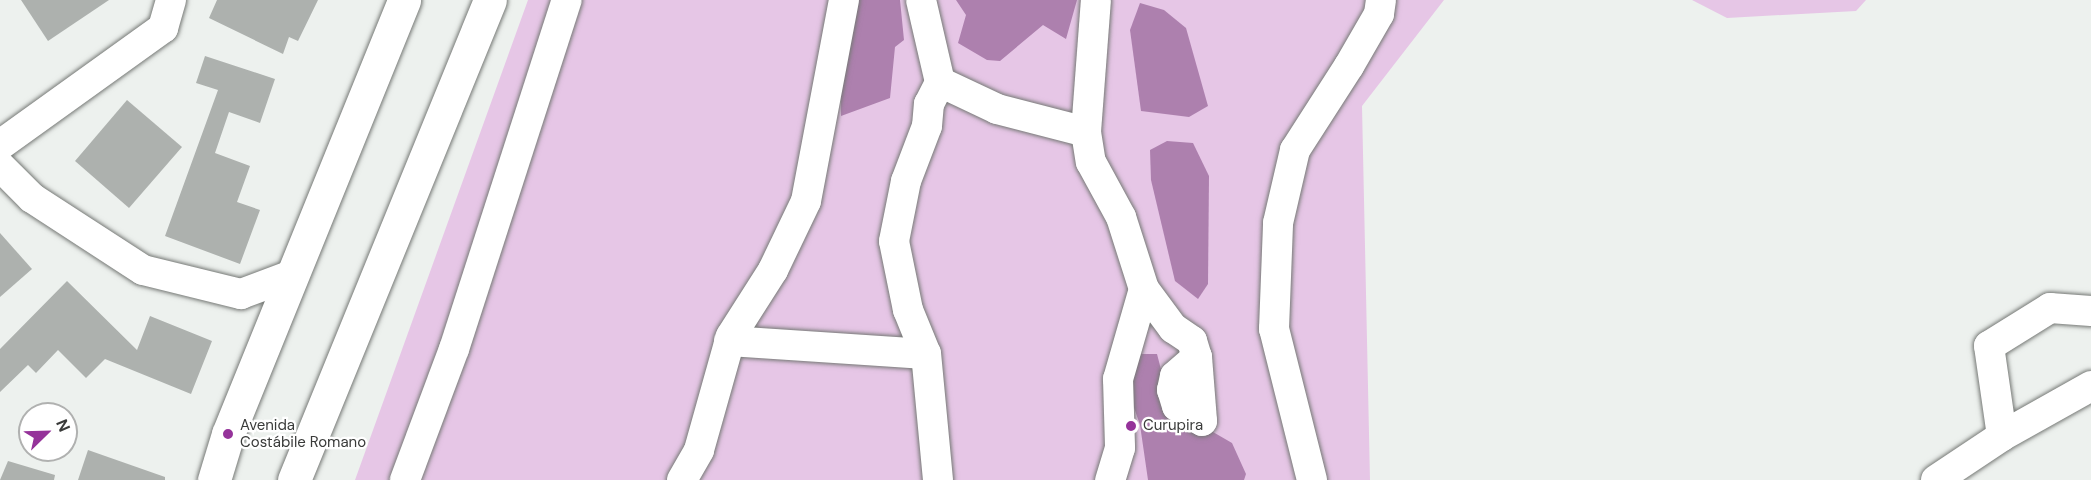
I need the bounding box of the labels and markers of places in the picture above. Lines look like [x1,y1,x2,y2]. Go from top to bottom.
place label: Avenida Costábile Romano [240,416,366,451]
place label: Curupira [1143,417,1203,435]
marker: Curupira [1124,419,1138,433]
marker: Avenida Costábile Romano [221,427,235,441]

